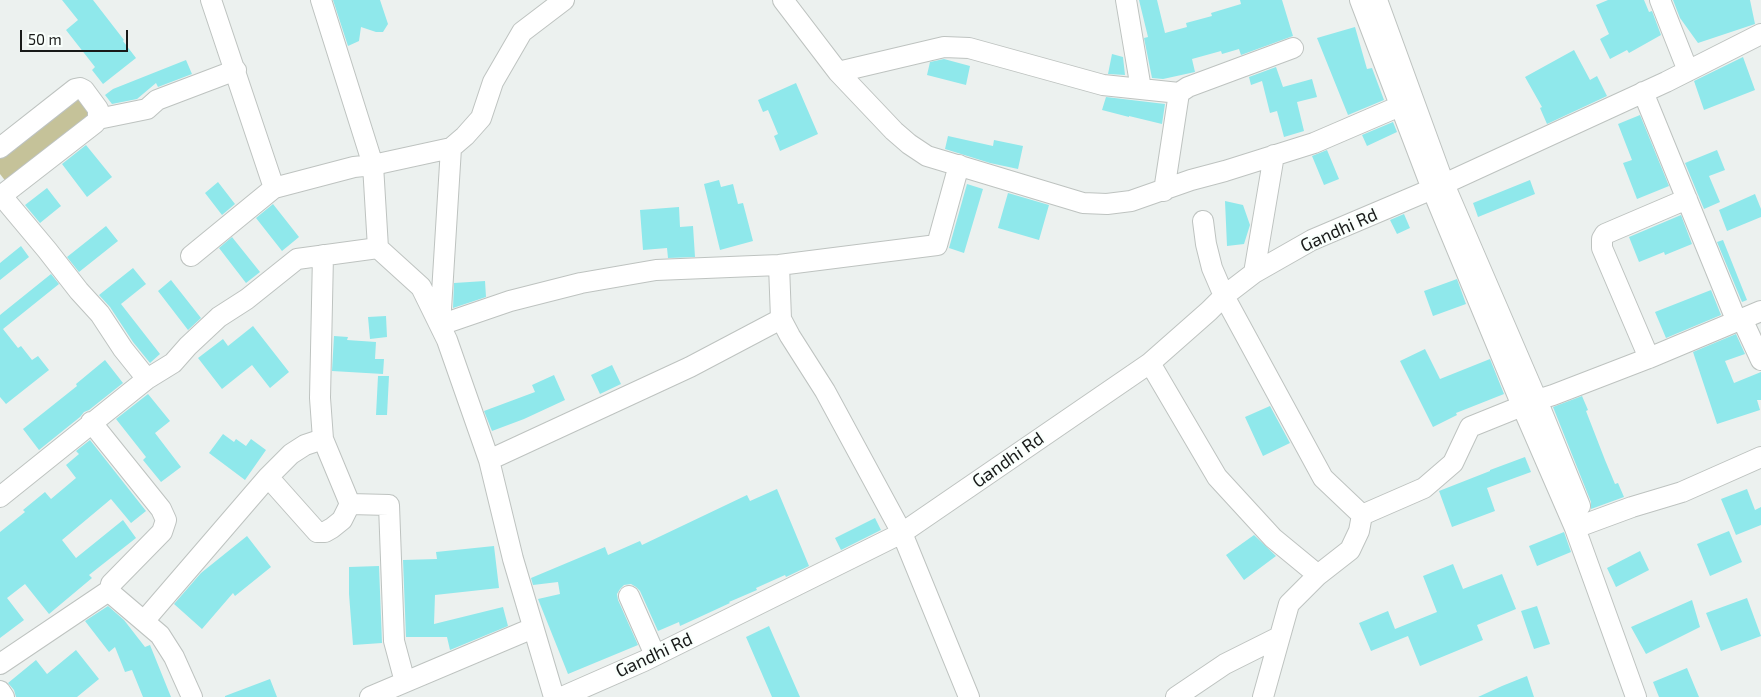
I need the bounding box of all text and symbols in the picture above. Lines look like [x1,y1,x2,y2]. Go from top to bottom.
scale bar [22,20,130,52]
text: 50 m [28,30,62,48]
street label: Gandhi Rd [1297,203,1381,257]
street label: Gandhi Rd [968,428,1048,492]
street label: Gandhi Rd [612,628,696,682]

